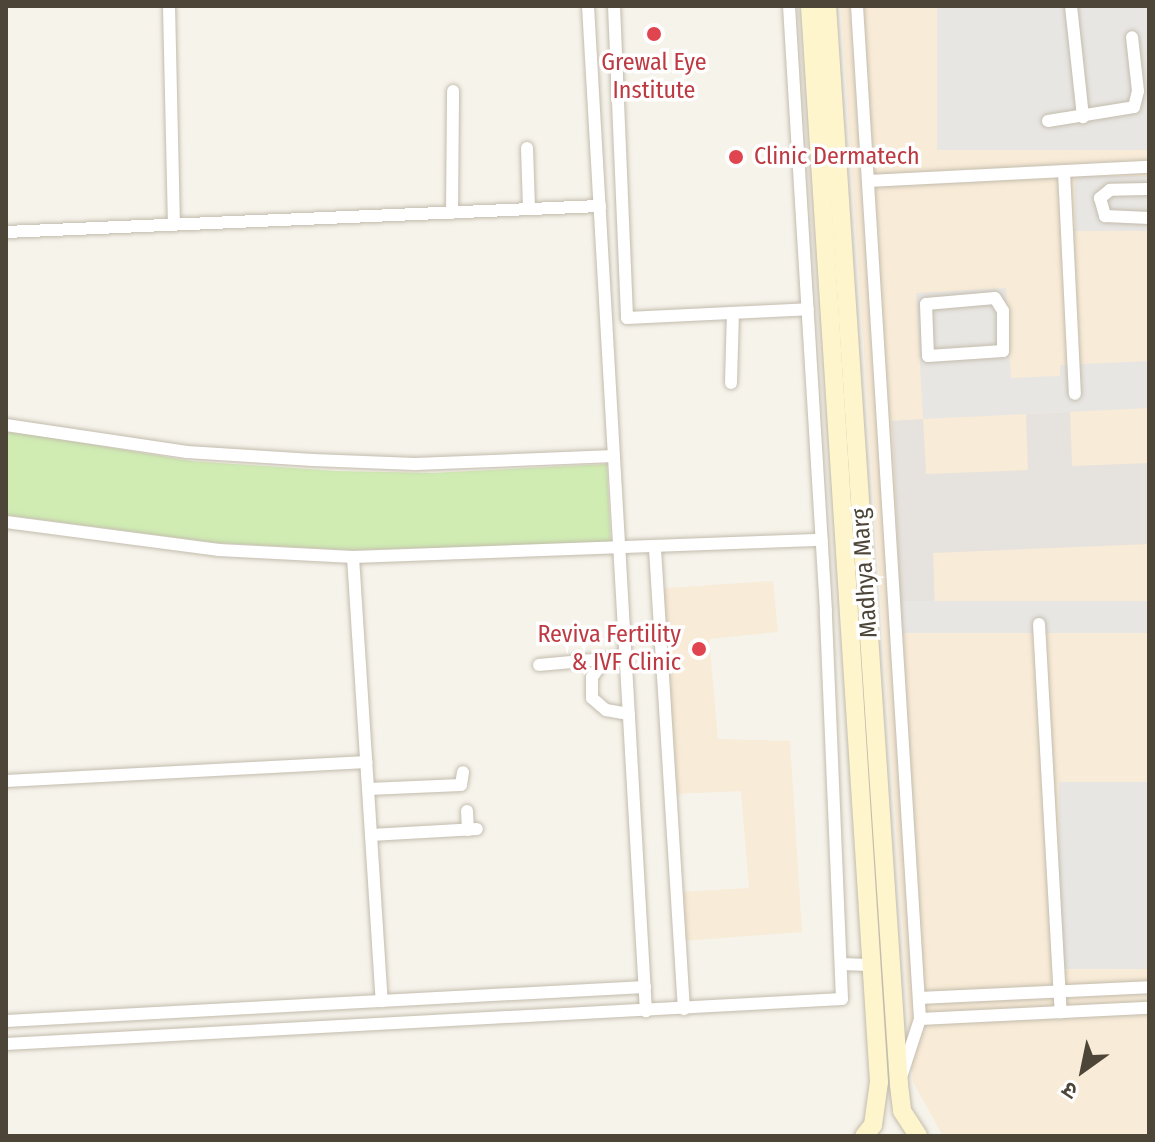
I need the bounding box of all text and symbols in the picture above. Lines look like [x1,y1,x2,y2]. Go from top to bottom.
marker: Grewal Eye Institute [643,23,665,45]
place label: Grewal Eye Institute [601,49,707,105]
place label: Clinic Dermatech [754,143,920,171]
marker: Clinic Dermatech [725,146,747,168]
street label: Madhya Marg [846,507,884,639]
place label: Reviva Fertility & IVF Clinic [537,621,681,677]
marker: Reviva Fertility & IVF Clinic [688,638,710,660]
north arrow [1043,1030,1123,1110]
text: उ [1057,1076,1082,1105]

